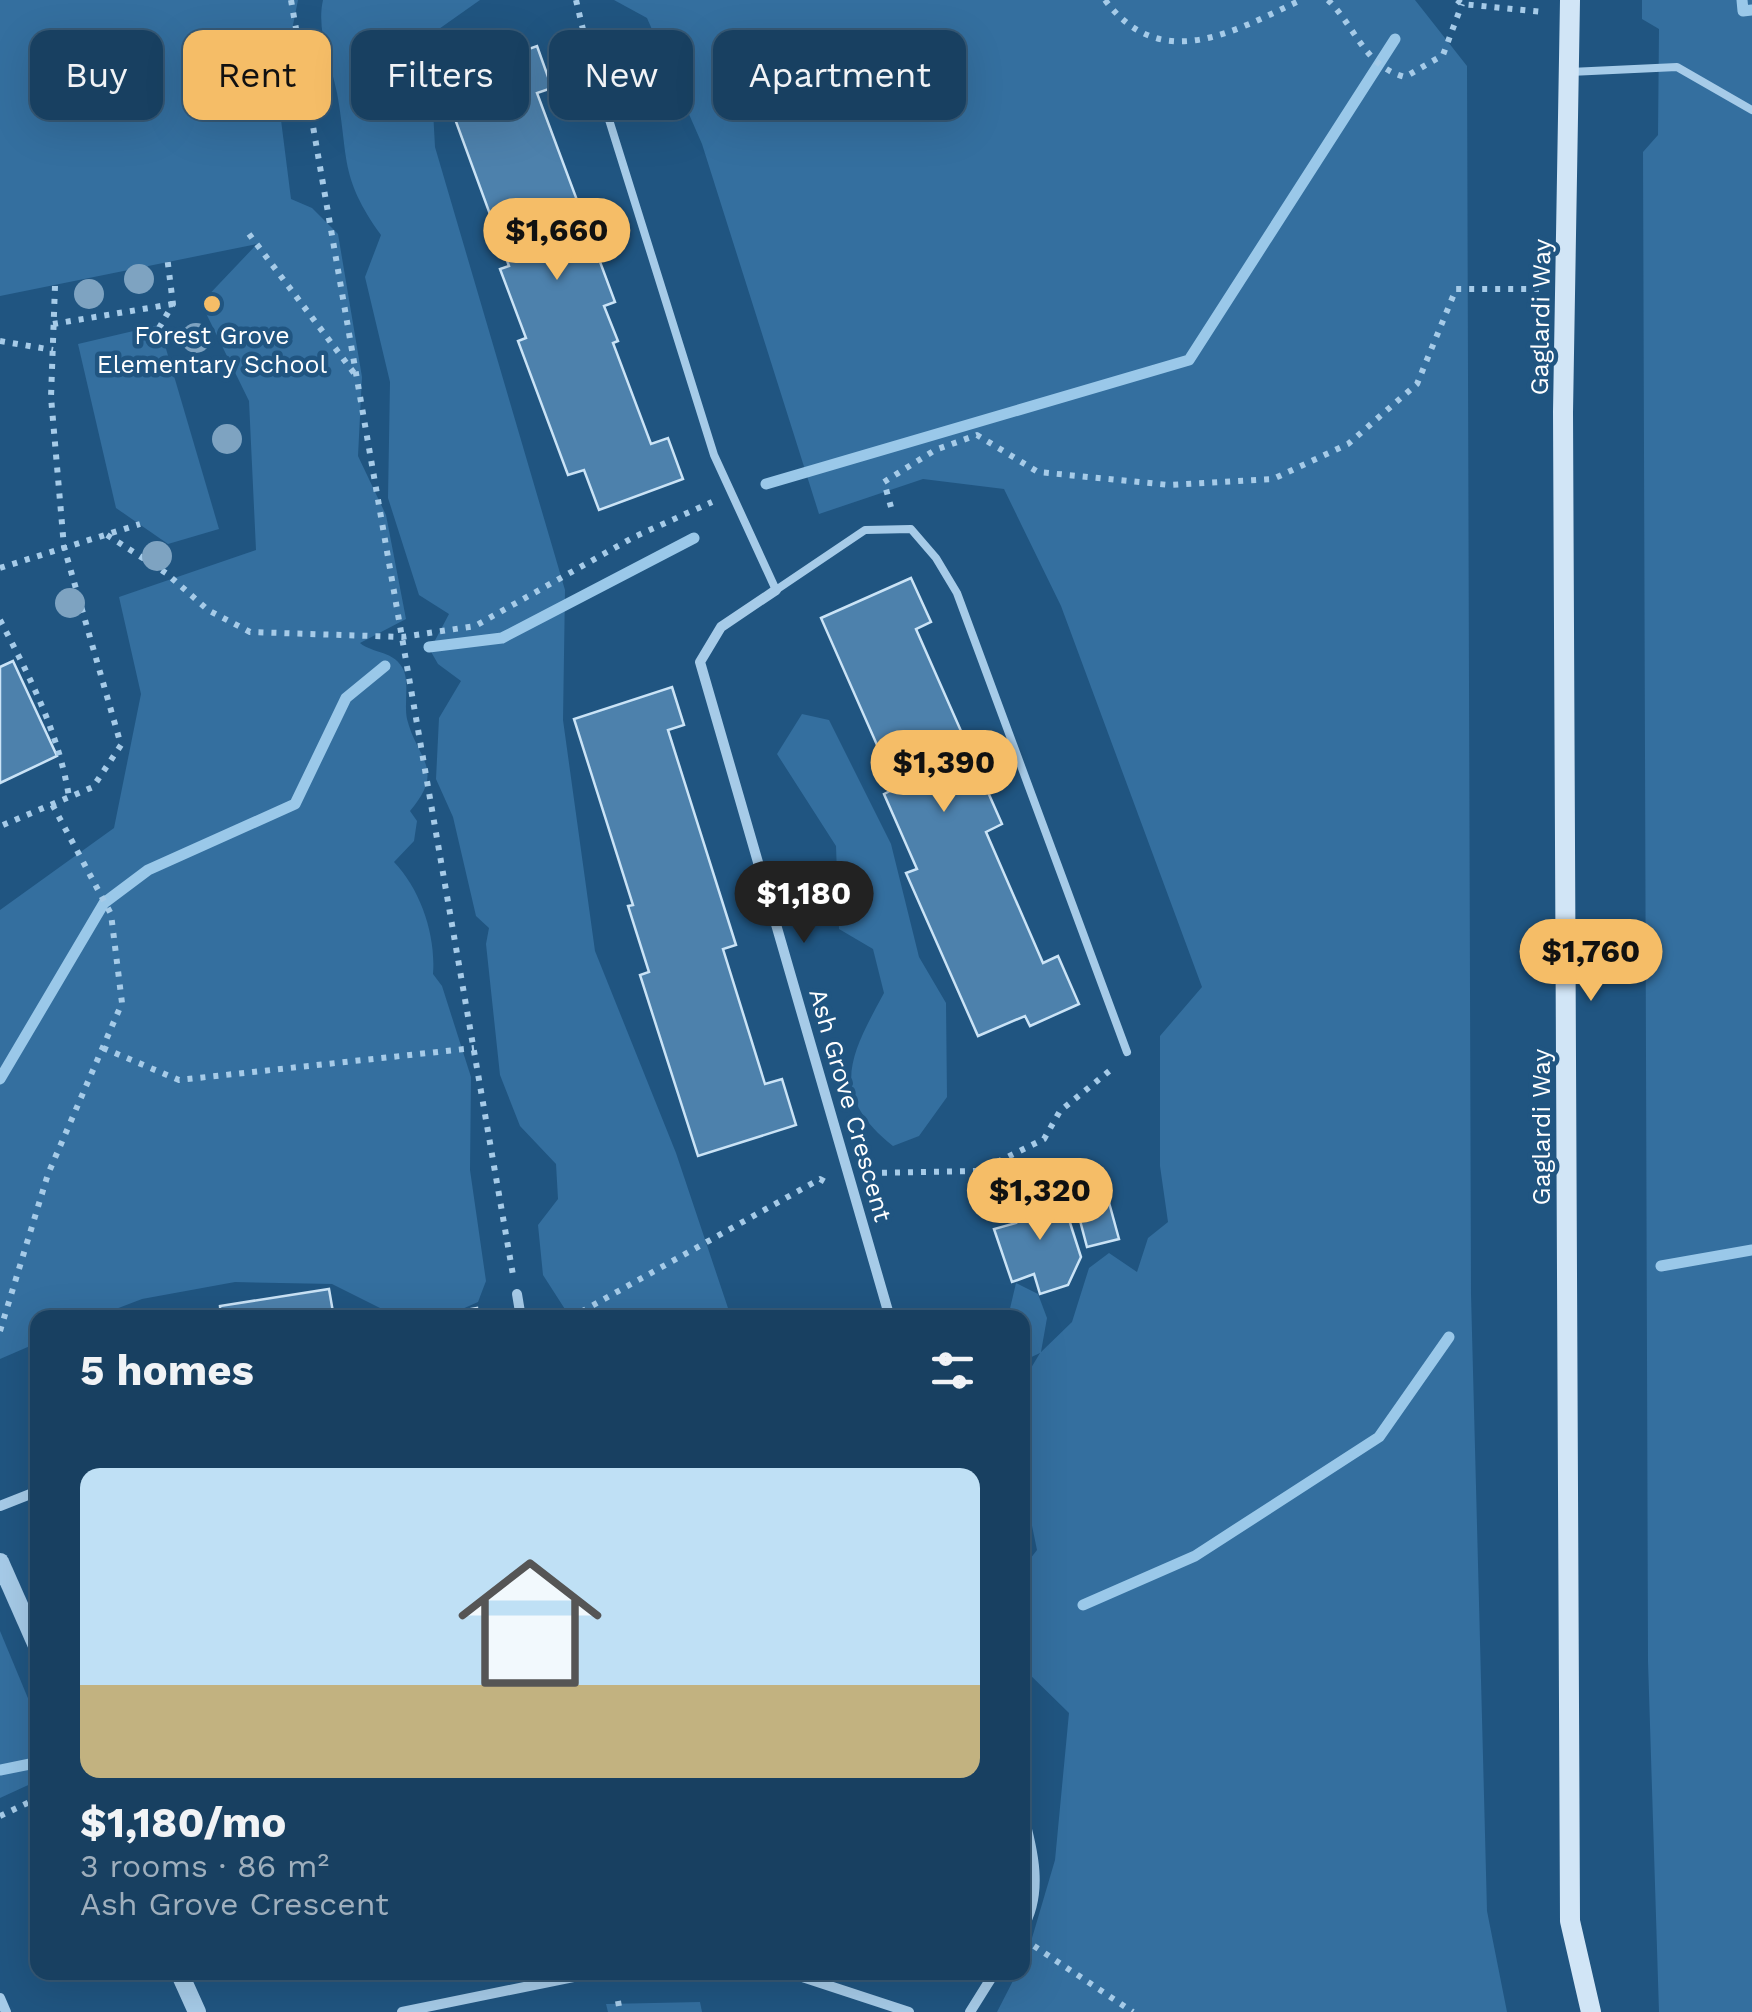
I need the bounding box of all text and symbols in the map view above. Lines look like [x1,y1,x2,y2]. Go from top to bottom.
chip: Buy [30,30,163,120]
chip: Rent [183,30,331,120]
chip: Filters [351,30,529,120]
chip: New [549,30,693,120]
chip: Apartment [713,30,966,120]
pin: $1,660 [476,198,638,283]
text: $1,660 [505,211,609,249]
street label: Gaglardi Way [1525,238,1556,396]
marker: Forest Grove Elementary School [201,293,223,315]
place label: Forest Grove Elementary School [97,321,328,379]
pin: $1,390 [863,730,1025,815]
text: $1,390 [893,743,995,781]
pin: $1,180 [723,861,885,946]
text: $1,180 [757,874,851,912]
pin: $1,760 [1510,919,1672,1004]
text: $1,760 [1542,932,1640,970]
street label: Ash Grove Crescent [803,985,898,1226]
street label: Gaglardi Way [1527,1049,1556,1205]
pin: $1,320 [959,1158,1121,1243]
text: $1,320 [989,1171,1091,1209]
icon: filters [925,1343,980,1398]
text: 5 homes [80,1346,254,1395]
icon: home [440,1533,620,1713]
text: $1,180/mo [80,1798,286,1847]
text: 3 rooms · 86 m² [80,1847,329,1885]
text: Ash Grove Crescent [80,1885,389,1923]

